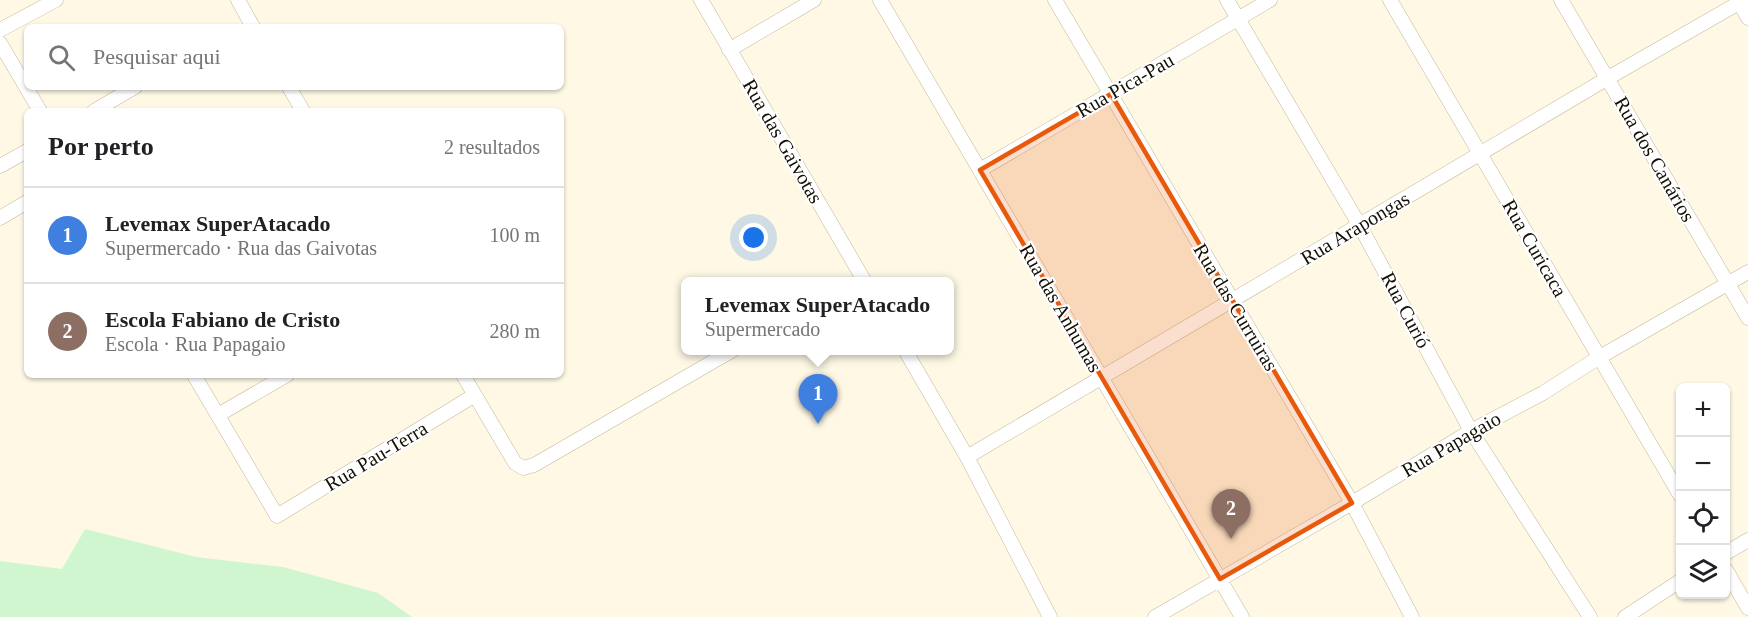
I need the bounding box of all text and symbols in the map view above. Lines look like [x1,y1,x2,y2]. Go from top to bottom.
search box [24,24,564,90]
icon: search [45,41,78,74]
text: Pesquisar aqui [93,44,221,69]
street label: Rua Pica-Pau [1073,48,1177,122]
street label: Rua das Gaivotas [738,75,828,207]
street label: Rua dos Canários [1610,92,1700,226]
text: Por perto [48,132,154,161]
text: 2 resultados [444,136,540,158]
street label: Rua Arapongas [1297,187,1414,270]
street label: Rua Curicaca [1498,196,1572,300]
text: Levemax SuperAtacado [105,211,330,236]
your location [739,223,768,252]
text: 1 [63,224,73,246]
text: 100 m [489,224,540,246]
text: Supermercado · Rua das Gaivotas [105,237,377,259]
street label: Rua das Curruiras [1189,239,1283,375]
street label: Rua das Anhumas [1015,240,1107,376]
street label: Rua Curió [1377,268,1435,352]
popup [681,277,954,355]
text: Levemax SuperAtacado [705,292,930,317]
text: Escola Fabiano de Cristo [105,307,340,332]
text: Supermercado [705,318,820,340]
text: 2 [63,320,73,342]
text: 280 m [489,320,540,342]
text: Escola · Rua Papagaio [105,333,286,355]
pin: 1 [798,374,838,424]
map controls [1676,383,1730,599]
button: + [1676,383,1730,437]
street label: Rua Papagaio [1398,407,1505,482]
street label: Rua Pau-Terra [321,417,431,495]
button: − [1676,437,1730,491]
pin: 2 [1212,490,1250,539]
button: locate [1676,491,1730,545]
button: layers [1676,545,1730,599]

